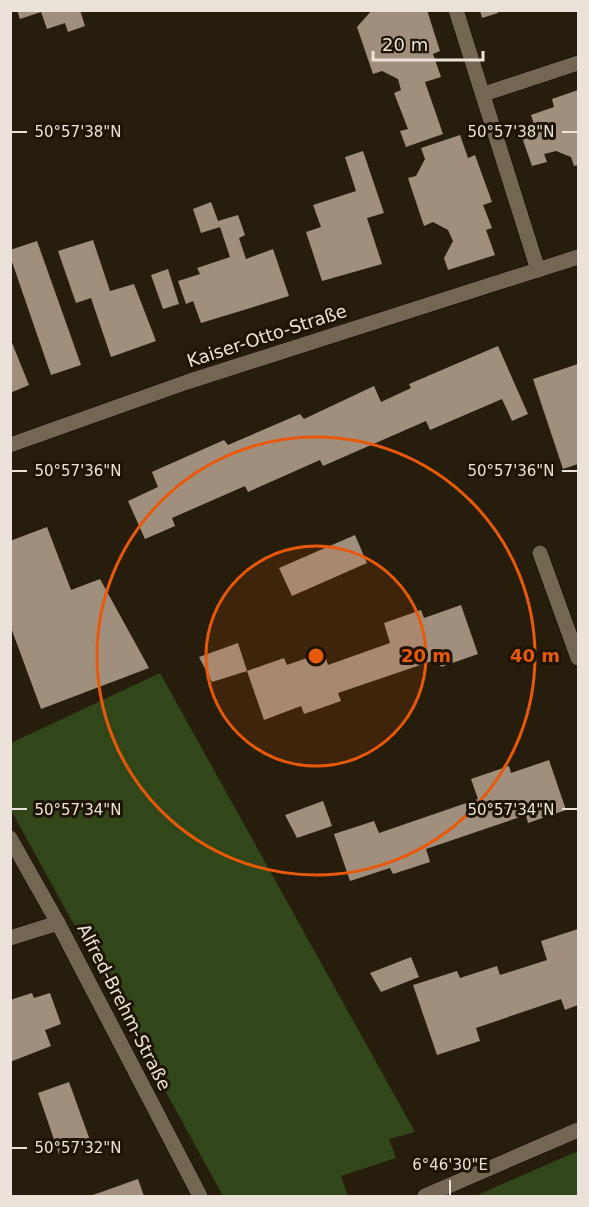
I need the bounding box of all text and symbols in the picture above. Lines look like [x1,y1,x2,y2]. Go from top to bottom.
scale bar [373,24,482,62]
text: 20 m [382,34,428,55]
text: 50°57'38"N [34,123,122,141]
text: 50°57'38"N [467,123,555,141]
street label: Kaiser-Otto-Straße [184,300,349,371]
text: 50°57'36"N [34,462,122,480]
text: 50°57'36"N [467,462,555,480]
text: 20 m [401,645,451,666]
text: 40 m [510,645,560,666]
centre of rings [306,646,326,666]
text: 50°57'34"N [34,801,122,819]
text: 50°57'34"N [467,801,555,819]
street label: Alfred-Brehm-Straße [73,920,176,1094]
text: 50°57'32"N [34,1139,122,1157]
text: 6°46'30"E [412,1156,488,1174]

